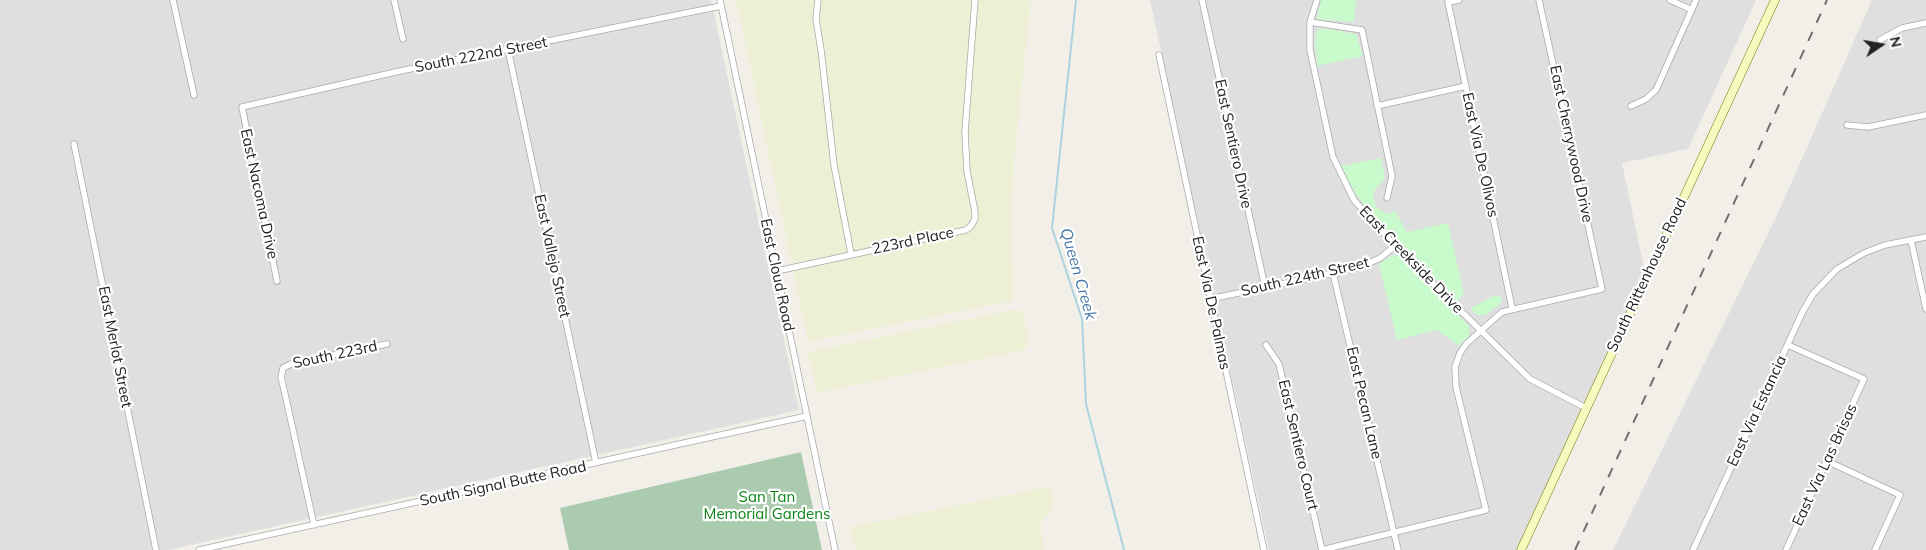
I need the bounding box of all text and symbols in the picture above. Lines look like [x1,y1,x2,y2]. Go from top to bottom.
north arrow [1856,20,1906,70]
street label: South 222nd Street [413,33,549,77]
text: N [1886,35,1906,49]
street label: East Cherrywood Drive [1546,64,1596,224]
street label: East Sentiero Drive [1211,78,1255,210]
street label: East Via De Olivos [1458,91,1502,219]
street label: East Nacoma Drive [236,127,282,261]
street label: East Vallejo Street [530,193,574,319]
street label: South Rittenhouse Road [1603,195,1691,355]
street label: East Creekside Drive [1355,203,1467,317]
street label: East Cloud Road [756,217,798,333]
street label: 223rd Place [871,224,955,258]
water label: Queen Creek [1056,226,1100,322]
street label: East Via De Palmas [1188,235,1234,371]
street label: South 224th Street [1239,254,1371,300]
street label: East Merlot Street [94,285,136,409]
street label: South 223rd [291,337,379,373]
street label: East Pecan Lane [1342,345,1386,461]
street label: East Via Estancia [1723,353,1791,469]
street label: East Sentiero Court [1274,378,1322,512]
street label: East Via Las Brisas [1789,401,1861,529]
street label: South Signal Butte Road [418,458,588,510]
park label: San Tan Memorial Gardens [704,488,830,523]

